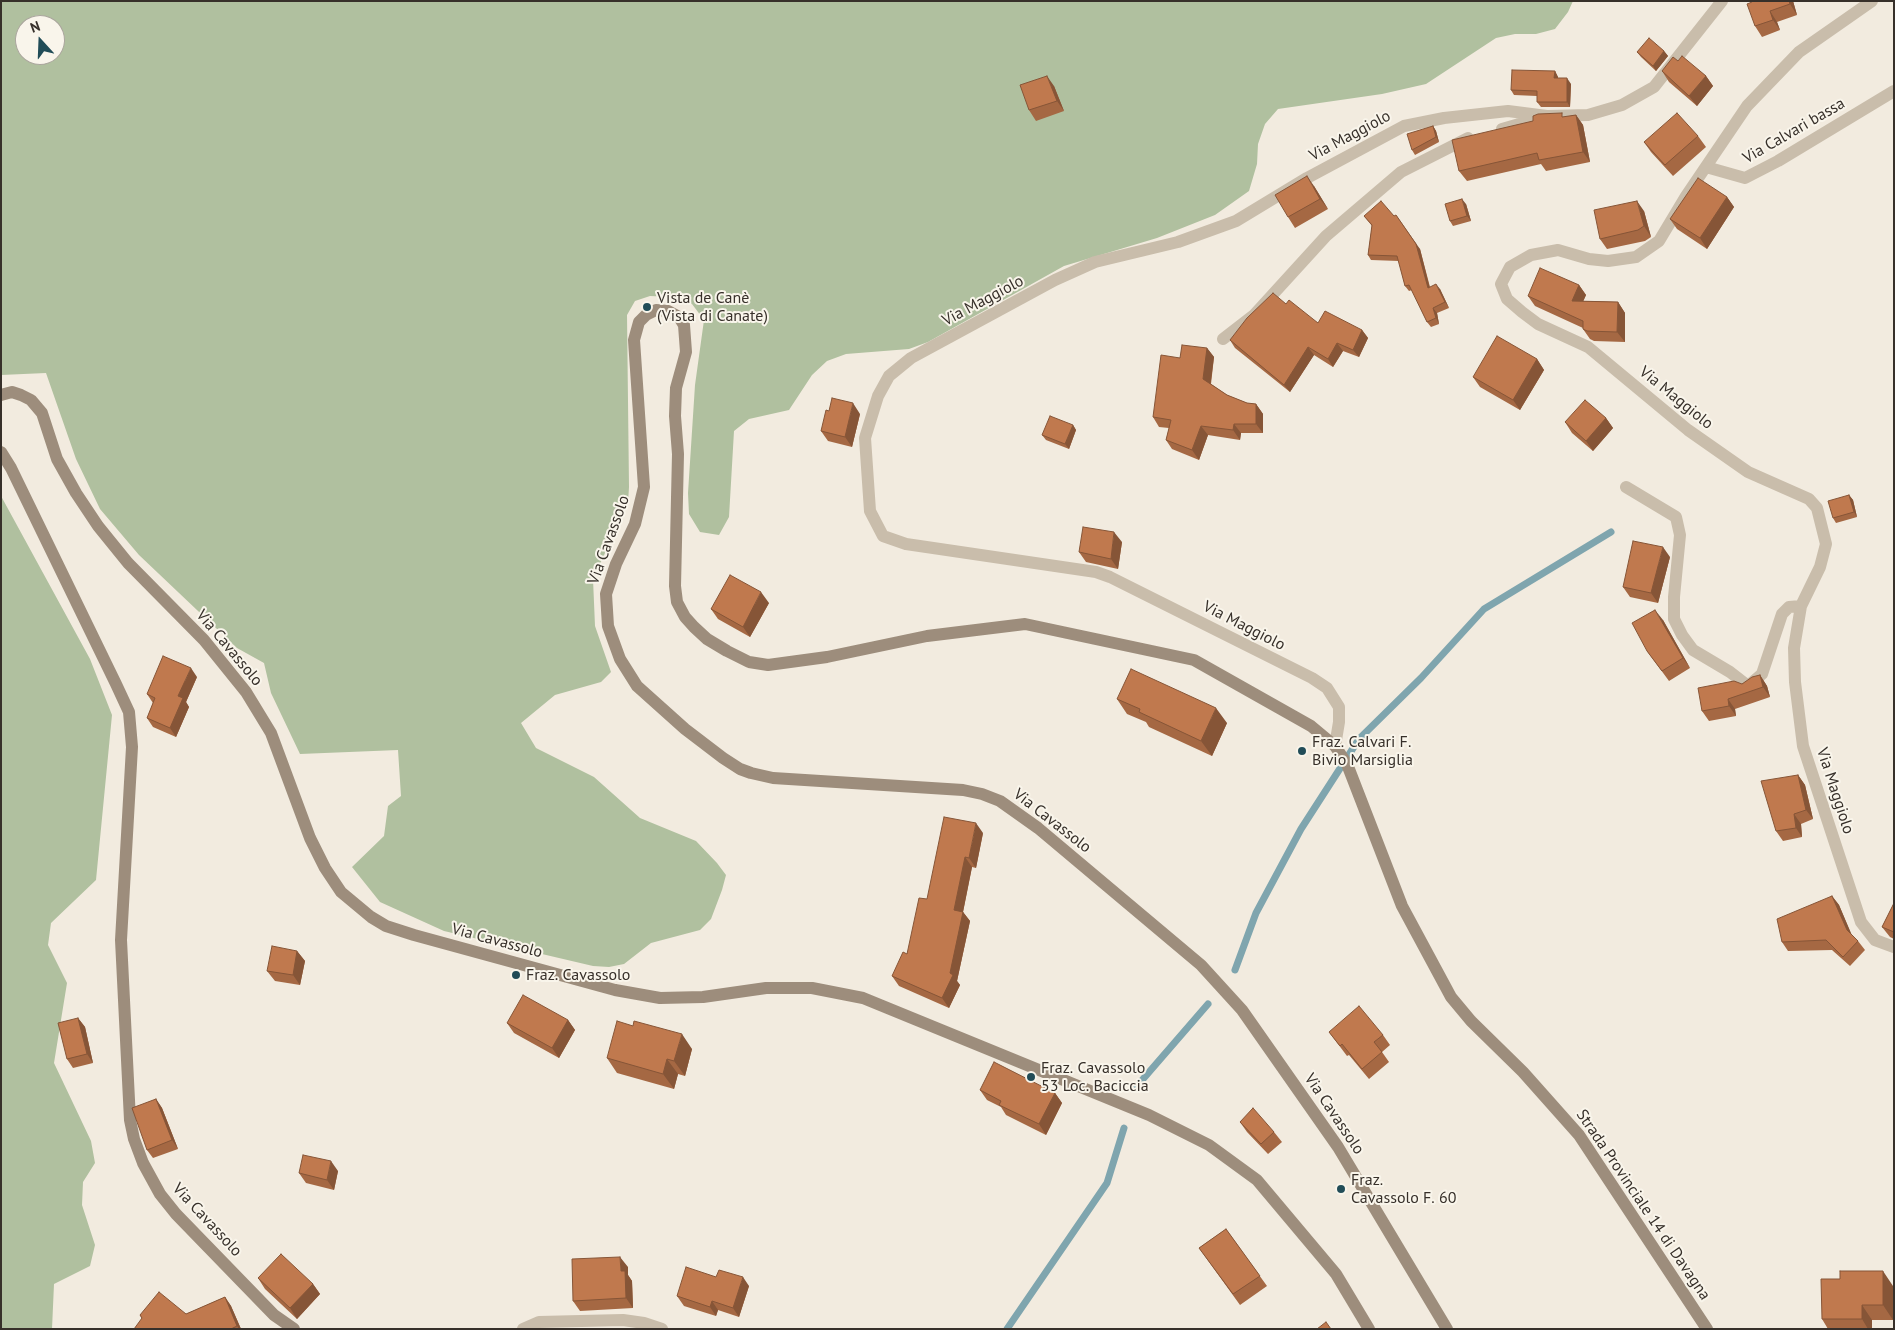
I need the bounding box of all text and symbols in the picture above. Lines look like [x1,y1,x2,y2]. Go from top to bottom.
north arrow [15,15,65,65]
text: N [28,17,43,37]
street label: Via Calvari bassa [1740,94,1848,168]
street label: Via Maggiolo [1306,107,1394,165]
street label: Via Maggiolo [939,272,1027,330]
place label: Vista de Canè (Vista di Canate) [657,288,768,326]
marker: Vista de Canè (Vista di Canate) [641,301,653,313]
street label: Via Maggiolo [1635,362,1717,434]
street label: Via Cavassolo [584,493,634,587]
street label: Via Maggiolo [1200,597,1288,655]
street label: Via Cavassolo [192,606,266,690]
place label: Fraz. Calvari F. Bivio Marsiglia [1312,732,1413,770]
marker: Fraz. Calvari F. Bivio Marsiglia [1296,745,1308,757]
street label: Via Maggiolo [1812,745,1858,837]
street label: Via Cavassolo [1009,785,1095,857]
street label: Via Cavassolo [449,920,545,962]
place label: Fraz. Cavassolo [526,965,630,985]
marker: Fraz. Cavassolo [510,969,522,981]
place label: Fraz. Cavassolo 53 Loc. Baciccia [1041,1058,1149,1096]
street label: Via Cavassolo [1300,1070,1368,1158]
marker: Fraz. Cavassolo 53 Loc. Baciccia [1025,1071,1037,1083]
street label: Strada Provinciale 14 di Davagna [1572,1106,1714,1304]
place label: Fraz. Cavassolo F. 60 [1351,1170,1456,1208]
street label: Via Cavassolo [168,1179,246,1261]
marker: Fraz. Cavassolo F. 60 [1335,1183,1347,1195]

